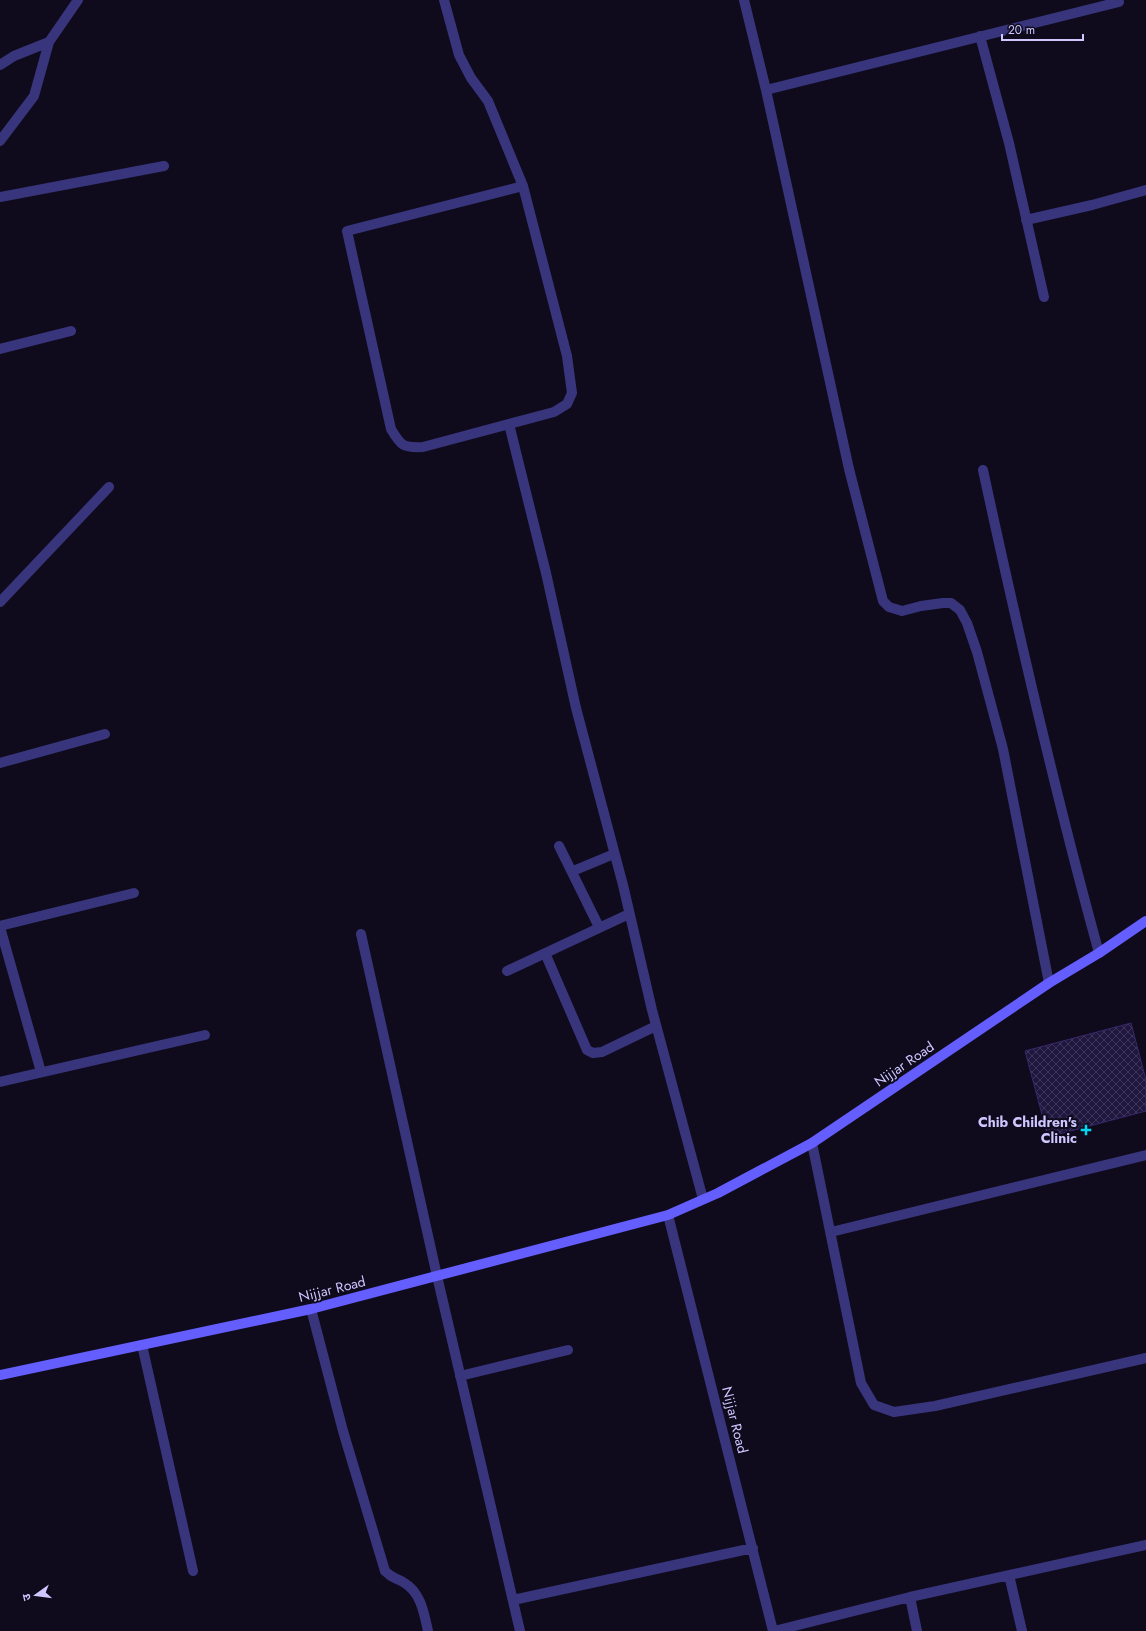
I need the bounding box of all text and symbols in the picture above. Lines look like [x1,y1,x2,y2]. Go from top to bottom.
scale bar [1002,16,1083,42]
text: 20 m [1008,21,1035,39]
street label: Nijjar Road [870,1037,938,1091]
place label: Chib Children's Clinic [978,1112,1078,1148]
marker: Chib Children's Clinic [1080,1124,1092,1136]
street label: Nijjar Road [296,1271,368,1307]
street label: Nijjar Road [717,1384,753,1456]
north arrow [16,1575,56,1615]
text: उ [18,1592,35,1602]

